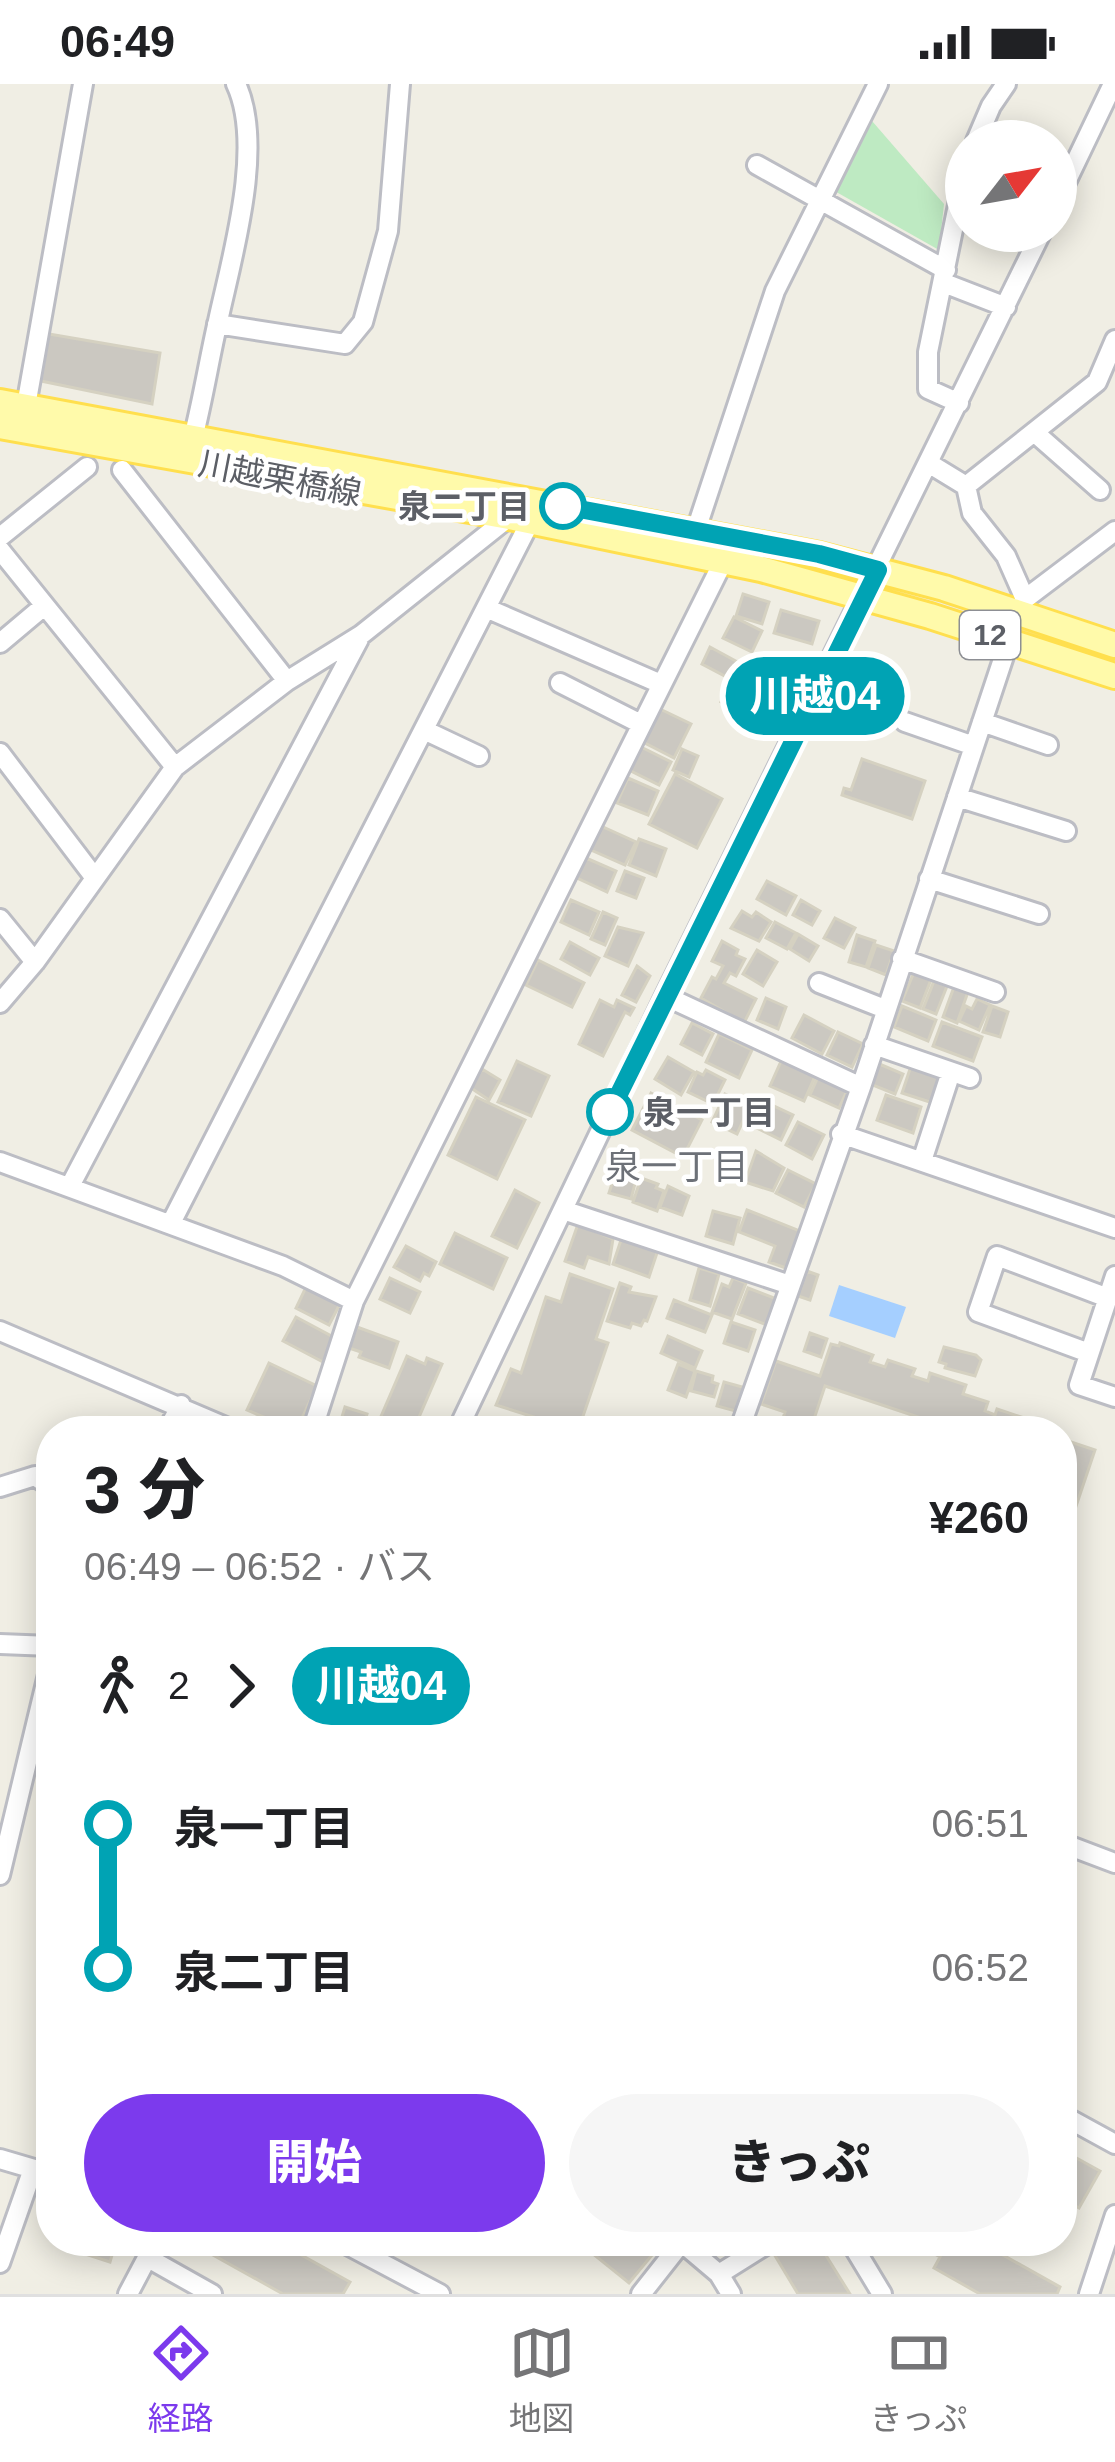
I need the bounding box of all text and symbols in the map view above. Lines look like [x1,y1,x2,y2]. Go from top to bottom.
text: 06:49 [60,16,175,67]
north arrow [945,120,1077,252]
map controls [945,120,1077,252]
street label: 川越栗橋線 [195,445,364,512]
marker: 泉二丁目 [541,484,585,528]
place label: 泉二丁目 [398,488,530,525]
road number: 12 [960,611,1020,659]
line badge: 川越04 [731,657,899,735]
text: 川越04 [750,672,880,719]
marker: 泉一丁目 [588,1090,632,1134]
place label: 泉一丁目 [643,1094,775,1131]
district label: 泉一丁目 [605,1146,749,1187]
text: 3 分 [84,1453,205,1527]
text: ¥260 [929,1492,1029,1543]
text: 06:49 – 06:52 · バス [84,1545,435,1588]
icon: walk [84,1653,150,1719]
icon: forward [208,1653,274,1719]
text: 川越04 [316,1662,446,1709]
text: 2 [168,1664,190,1707]
text: 06:51 [931,1802,1029,1845]
text: 泉一丁目 [174,1803,354,1854]
text: 06:52 [931,1946,1029,1989]
text: 泉二丁目 [174,1947,354,1998]
button: 開始 [84,2094,545,2232]
button: きっぷ [569,2094,1029,2232]
tab: 経路 [148,2320,214,2440]
tab: 地図 [509,2320,575,2440]
tab: きっぷ [870,2320,967,2440]

